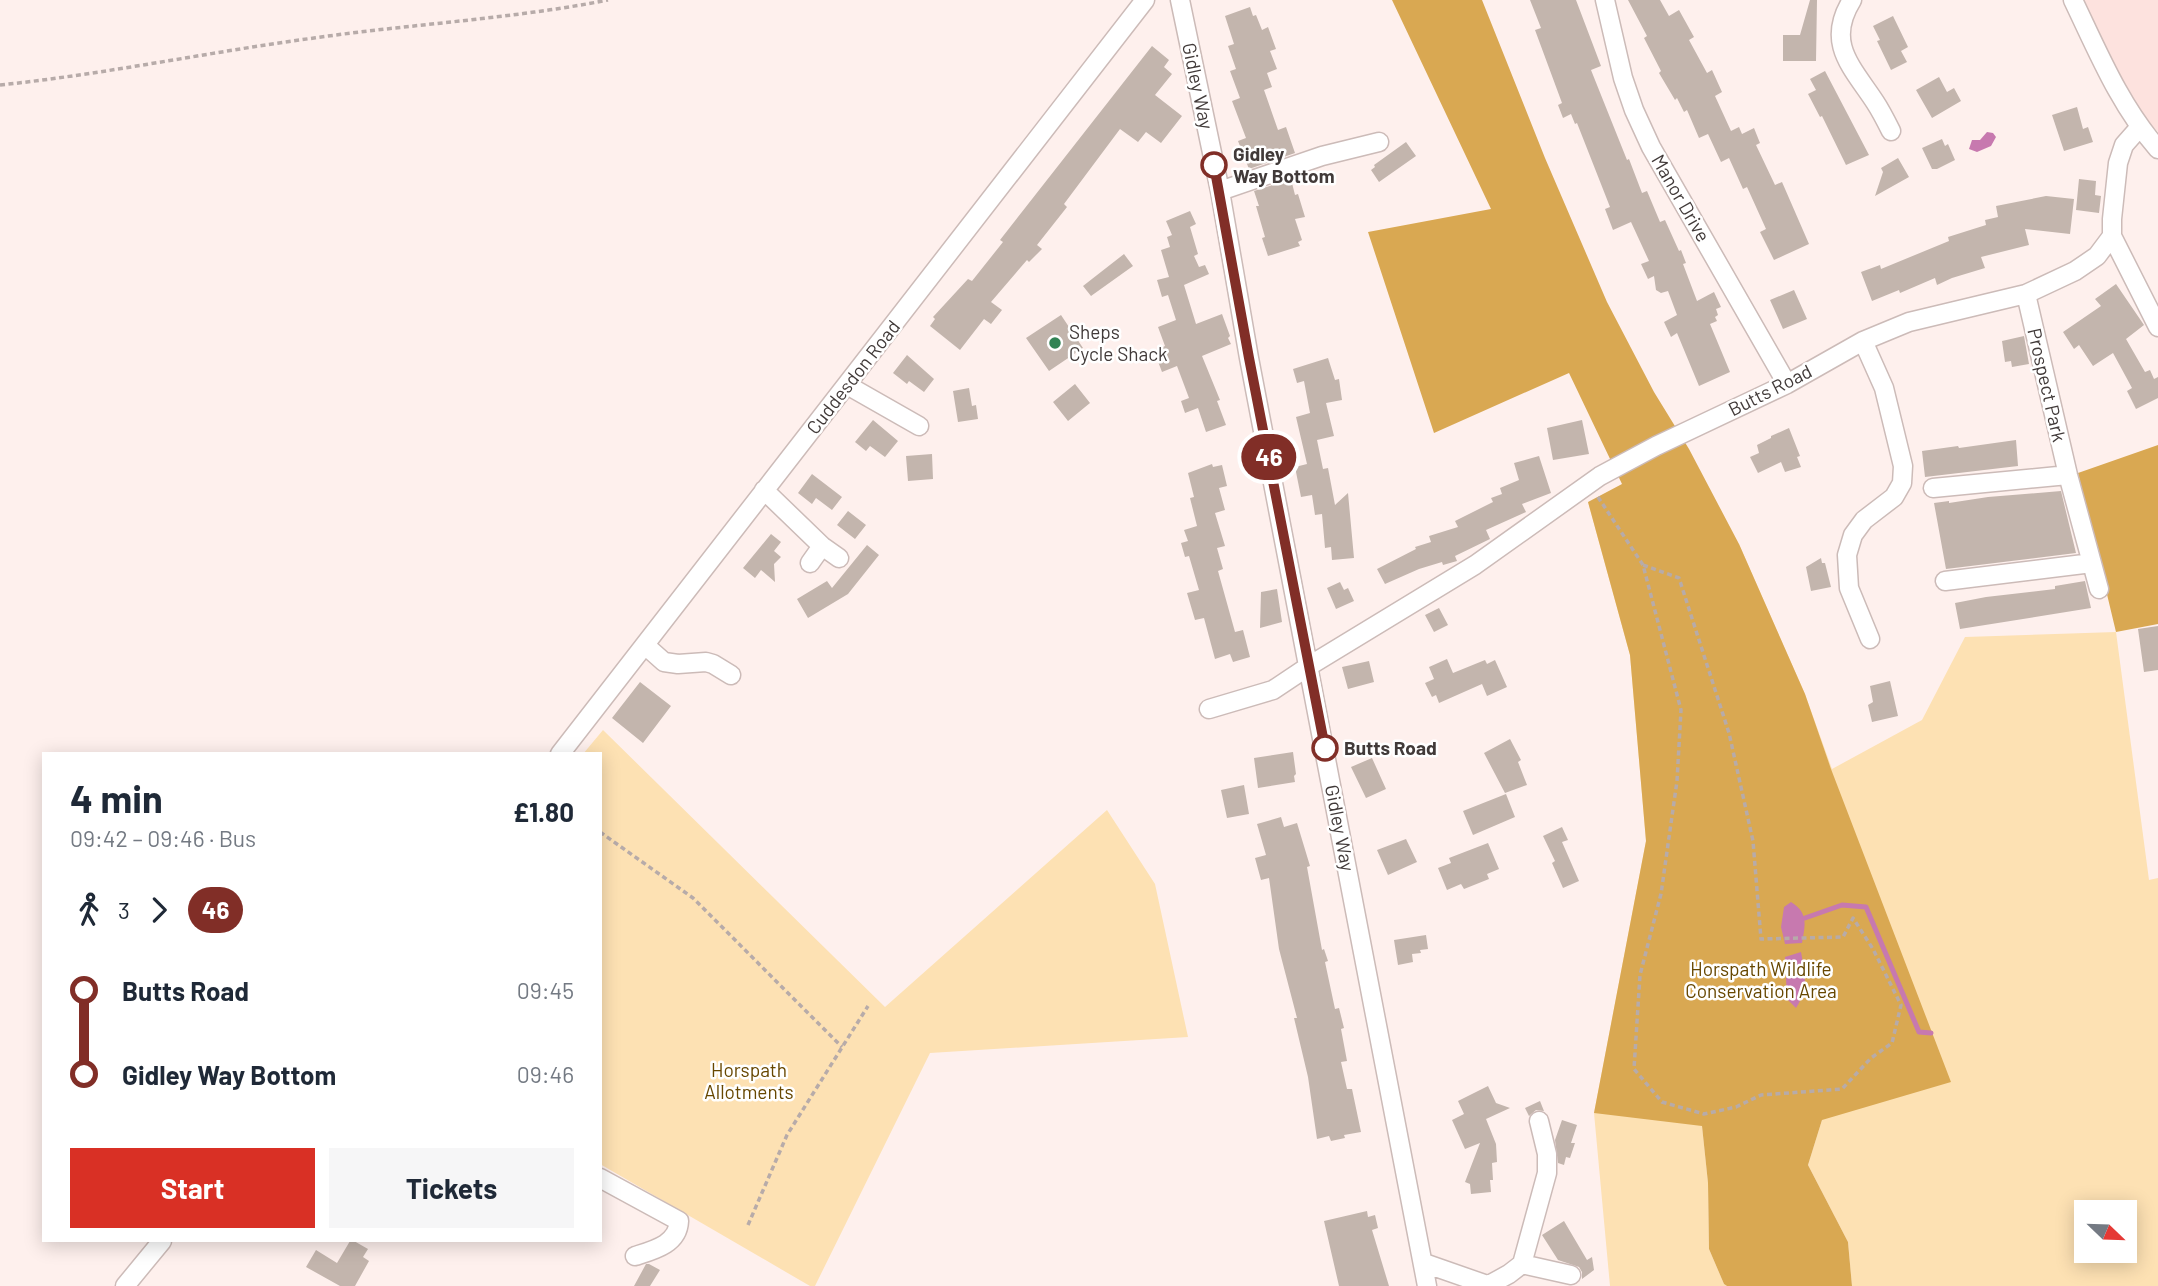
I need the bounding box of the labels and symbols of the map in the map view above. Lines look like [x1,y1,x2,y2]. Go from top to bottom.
street label: Gidley Way [1178,41,1219,131]
place label: Gidley Way Bottom [1233,142,1335,187]
street label: Manor Drive [1647,150,1716,245]
marker: Gidley Way Bottom [1201,152,1227,178]
street label: Cuddesdon Road [801,315,904,438]
place label: Sheps Cycle Shack [1069,320,1168,365]
street label: Prospect Park [2023,326,2072,444]
marker: Sheps Cycle Shack [1047,335,1063,351]
street label: Butts Road [1724,359,1815,420]
line badge: 46 [1238,434,1300,480]
marker: Butts Road [1312,735,1338,761]
place label: Butts Road [1344,736,1437,759]
street label: Gidley Way [1321,783,1360,873]
park label: Horspath Wildlife Conservation Area [1685,957,1837,1002]
park label: Horspath Allotments [704,1058,794,1103]
north arrow [2074,1200,2137,1264]

